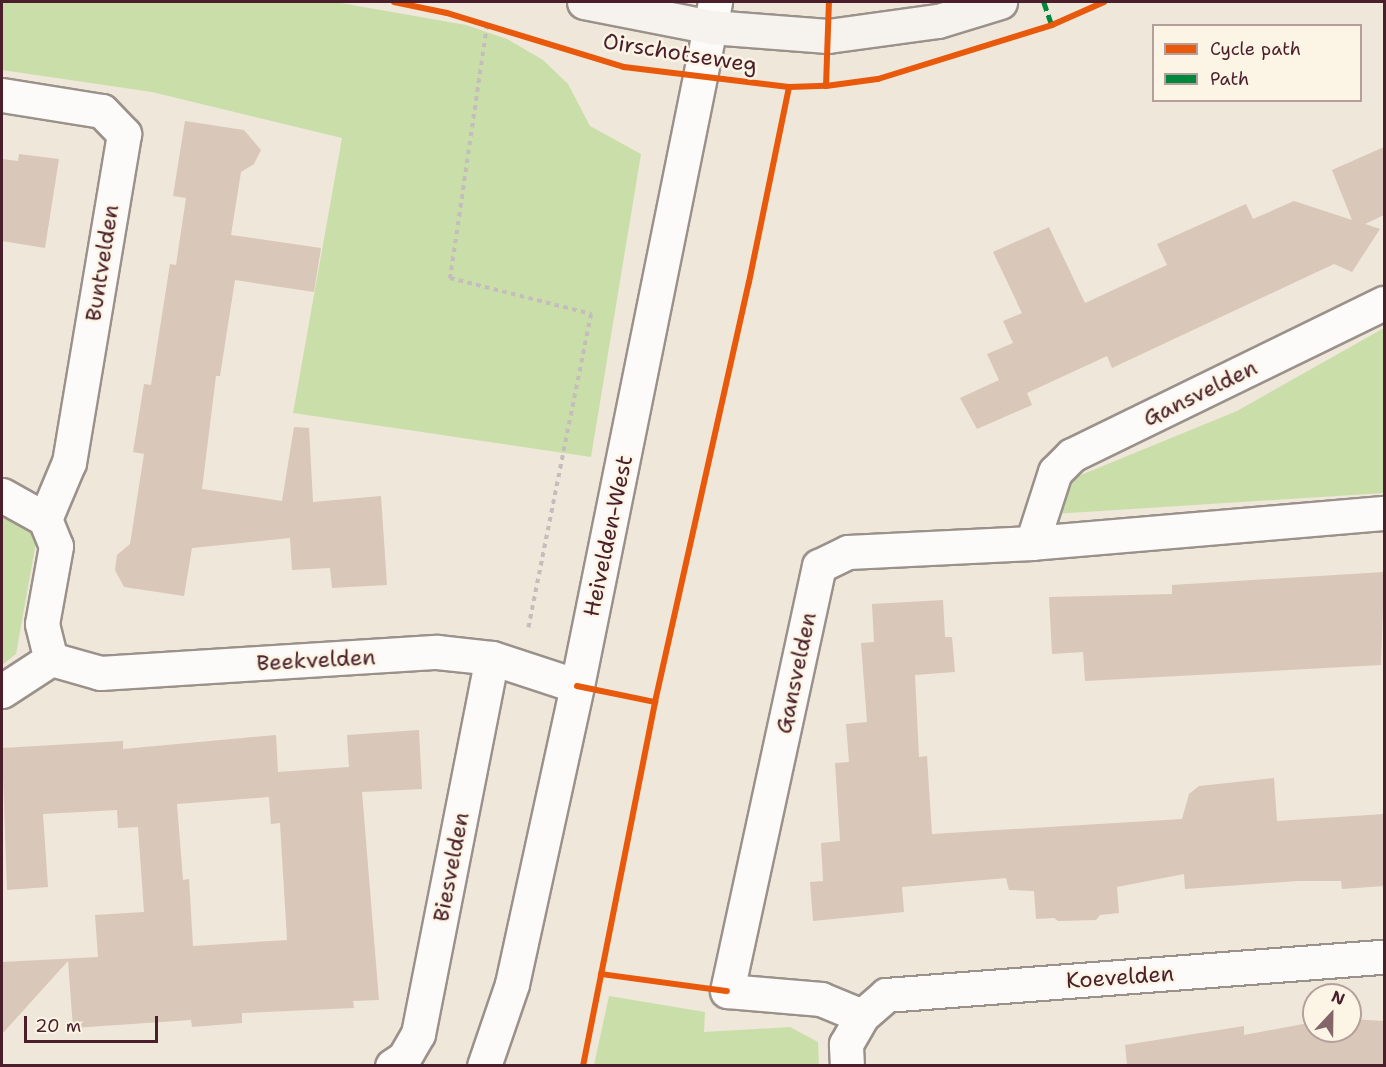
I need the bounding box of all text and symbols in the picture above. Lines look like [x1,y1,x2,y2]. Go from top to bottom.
legend [1152,24,1362,102]
street label: Oirschotseweg [601,28,759,78]
text: Cycle path [1210,37,1301,61]
text: Path [1210,67,1249,91]
street label: Buntvelden [80,203,124,323]
street label: Gansvelden [1139,354,1261,432]
street label: Heivelden-West [578,453,638,619]
street label: Gansvelden [770,610,822,736]
street label: Beekvelden [256,644,376,676]
street label: Biesvelden [427,810,475,924]
street label: Koevelden [1065,960,1175,994]
north arrow [1302,983,1362,1043]
text: N [1328,986,1348,1010]
scale bar [27,1004,160,1042]
text: 20 m [35,1014,81,1038]

